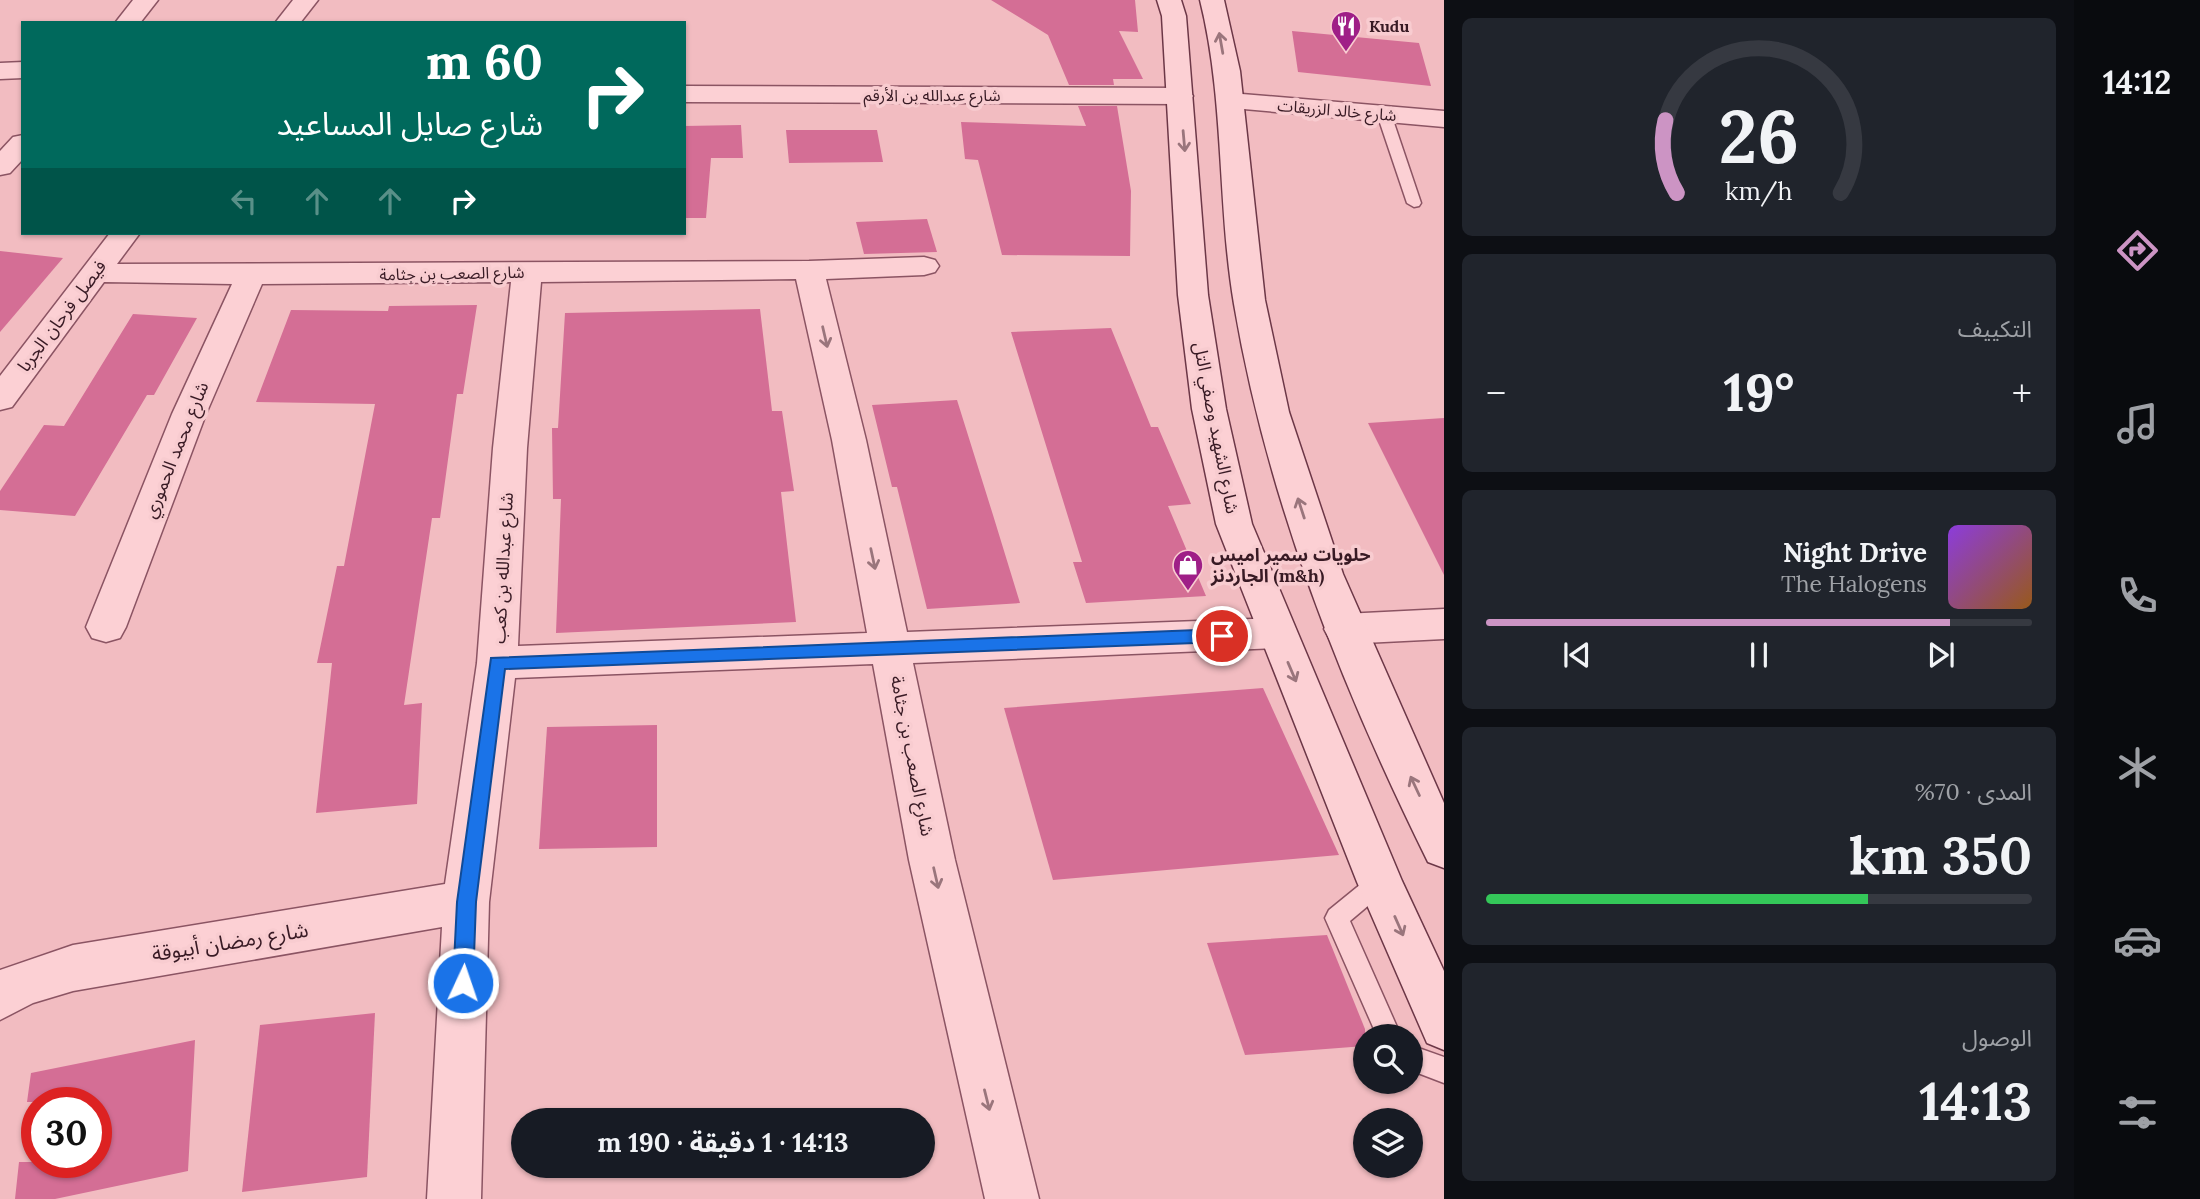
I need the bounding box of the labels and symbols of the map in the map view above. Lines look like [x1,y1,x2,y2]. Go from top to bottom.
restaurant icon: Kudu [1329,9,1363,53]
place label: Kudu [1369,16,1409,36]
one-way arrow [1214,33,1227,55]
street label: شارع عبدالله بن الأرقم [863,85,1001,108]
street label: شارع خالد الزريقات [1276,95,1397,128]
one-way arrow [1178,129,1191,152]
street label: فيصل فرحان الجربا [12,255,111,376]
street label: شارع الصعب بن جثامة [379,262,525,287]
one-way arrow [818,325,832,348]
street label: شارع الشهيد وصفي التل [1186,340,1244,516]
street label: شارع محمد الحموري [138,378,216,522]
street label: شارع عبدالله بن كعب [487,492,521,644]
one-way arrow [1293,497,1306,519]
place label: حلويات سمير اميس الجاردنز (m&h) [1210,543,1370,587]
one-way arrow [866,547,880,570]
shop icon: حلويات سمير اميس الجاردنز (m&h) [1171,548,1205,592]
pin [1192,606,1252,666]
one-way arrow [1286,660,1299,682]
street label: شارع الصعب بن جثامة [883,674,939,839]
one-way arrow [1408,776,1421,797]
one-way arrow [930,866,943,889]
one-way arrow [1393,915,1406,936]
street label: شارع رمضان أبيوقة [150,916,310,969]
position arrow [426,946,500,1020]
speed limit sign: 30 [21,1087,112,1178]
one-way arrow [981,1088,995,1111]

